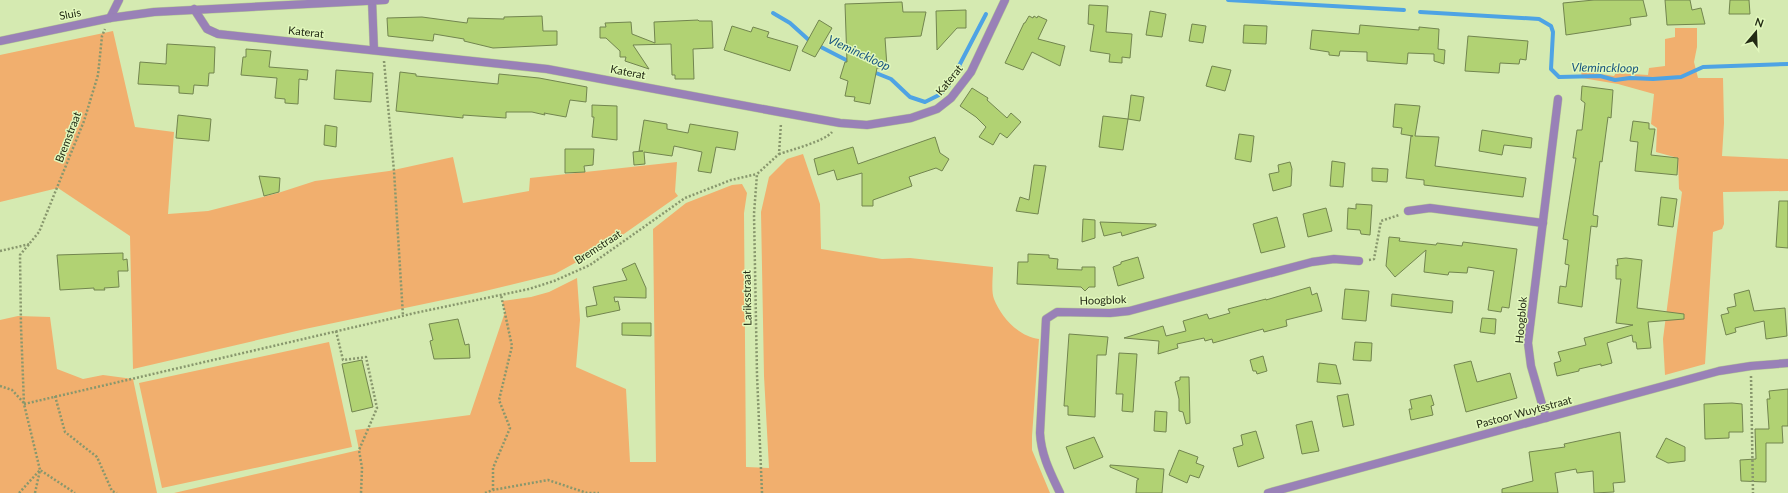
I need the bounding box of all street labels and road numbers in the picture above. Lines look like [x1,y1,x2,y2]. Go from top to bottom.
street label: Sluis [58,5,82,22]
street label: Katerat [288,23,324,40]
street label: Katerat [609,62,647,81]
street label: Katerat [932,62,965,98]
street label: Bremstraat [52,110,83,164]
street label: Bremstraat [572,227,624,266]
street label: Lariksstraat [740,270,753,326]
street label: Hoogblok [1079,292,1127,307]
street label: Hoogblok [1512,296,1529,344]
street label: Pastoor Wuytsstraat [1475,392,1573,431]

